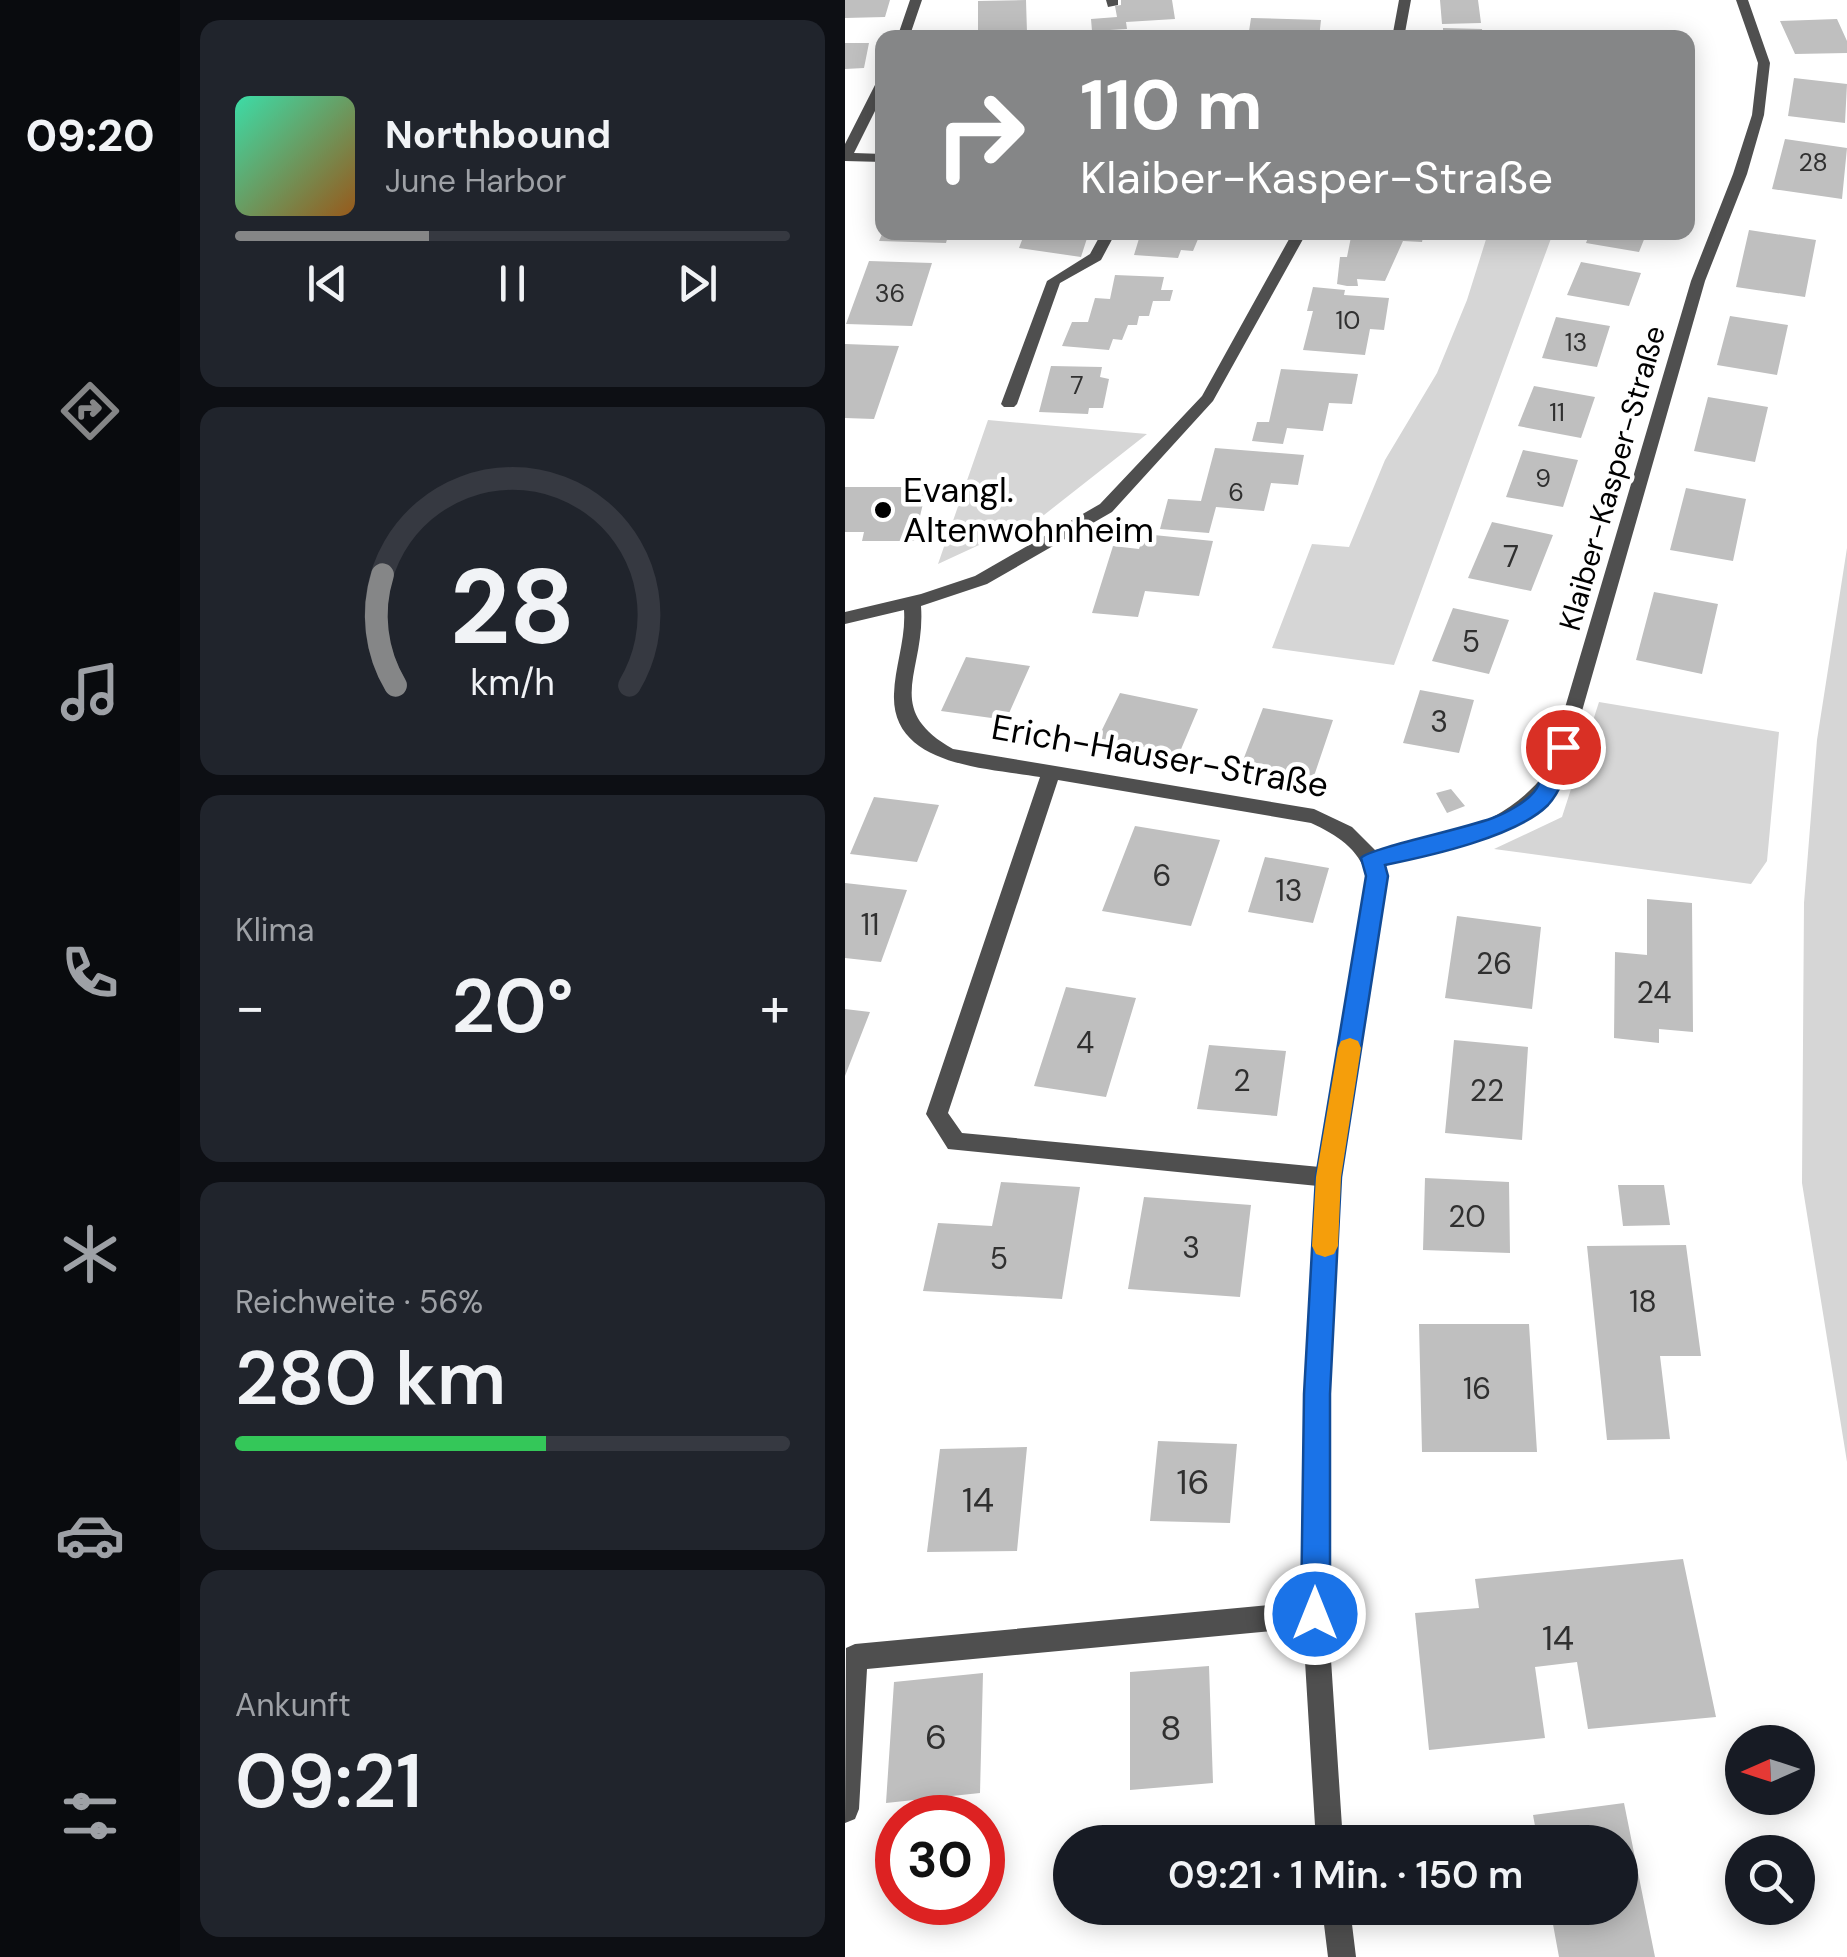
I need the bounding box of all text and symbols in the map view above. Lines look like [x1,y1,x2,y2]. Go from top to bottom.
text: 110 m [1080,60,1263,151]
icon: right [915,70,1045,200]
text: 09:20 [25,106,155,165]
text: Northbound [385,110,611,160]
house number: 28 [1798,146,1828,179]
text: Klaiber-Kasper-Straße [1080,148,1553,207]
text: June Harbor [385,160,566,202]
icon: previous [300,256,355,311]
icon: pause [485,256,540,311]
icon: next [670,256,725,311]
house number: 36 [875,277,905,310]
house number: 10 [1336,304,1360,337]
street label: Klaiber-Kasper-Straße [1550,321,1674,635]
house number: 13 [1565,326,1587,359]
house number: 7 [1070,369,1084,402]
icon: directions [55,376,125,446]
house number: 11 [1549,396,1565,429]
house number: 9 [1535,462,1551,495]
place label: Evangl. Altenwohnheim [903,467,1154,553]
house number: 6 [1228,476,1244,509]
marker: Evangl. Altenwohnheim [872,499,894,521]
house number: 7 [1503,537,1519,576]
text: 28 [450,540,575,675]
house number: 5 [1462,622,1480,661]
icon: music [55,657,125,727]
text: km/h [470,660,555,706]
house number: 3 [1430,702,1448,741]
street label: Erich-Hauser-Straße [988,704,1332,808]
pin [1521,705,1606,790]
icon: arrive [1536,720,1591,775]
house number: 6 [1153,856,1171,895]
house number: 13 [1275,871,1303,910]
house number: 11 [861,905,879,944]
text: Klima [235,909,314,951]
icon: phone [55,938,125,1008]
house number: 26 [1476,944,1512,983]
text: 20° [452,958,573,1055]
text: − [235,971,265,1043]
text: + [760,971,790,1043]
house number: 24 [1637,973,1671,1012]
house number: 4 [1076,1023,1094,1062]
house number: 2 [1233,1061,1251,1100]
house number: 22 [1470,1071,1504,1110]
house number: 20 [1448,1197,1486,1236]
icon: climate [55,1219,125,1289]
house number: 3 [1182,1228,1200,1267]
house number: 5 [990,1239,1008,1278]
text: Reichweite · 56% [235,1281,483,1323]
house number: 18 [1629,1282,1657,1321]
text: 280 km [235,1330,506,1427]
house number: 16 [1463,1369,1491,1408]
house number: 16 [1177,1459,1209,1505]
house number: 14 [962,1477,994,1523]
icon: car [55,1500,125,1570]
position arrow [1263,1562,1367,1666]
house number: 14 [1542,1615,1574,1661]
text: Ankunft [235,1684,351,1726]
house number: 8 [1160,1705,1182,1751]
house number: 6 [925,1714,947,1760]
north arrow [1725,1725,1815,1815]
map controls [1725,1725,1815,1925]
text: 09:21 [235,1733,422,1830]
icon: filters [55,1781,125,1851]
speed limit sign: 30 [875,1795,1005,1925]
button: search [1725,1835,1815,1925]
text: 09:21 · 1 Min. · 150 m [1168,1850,1523,1900]

